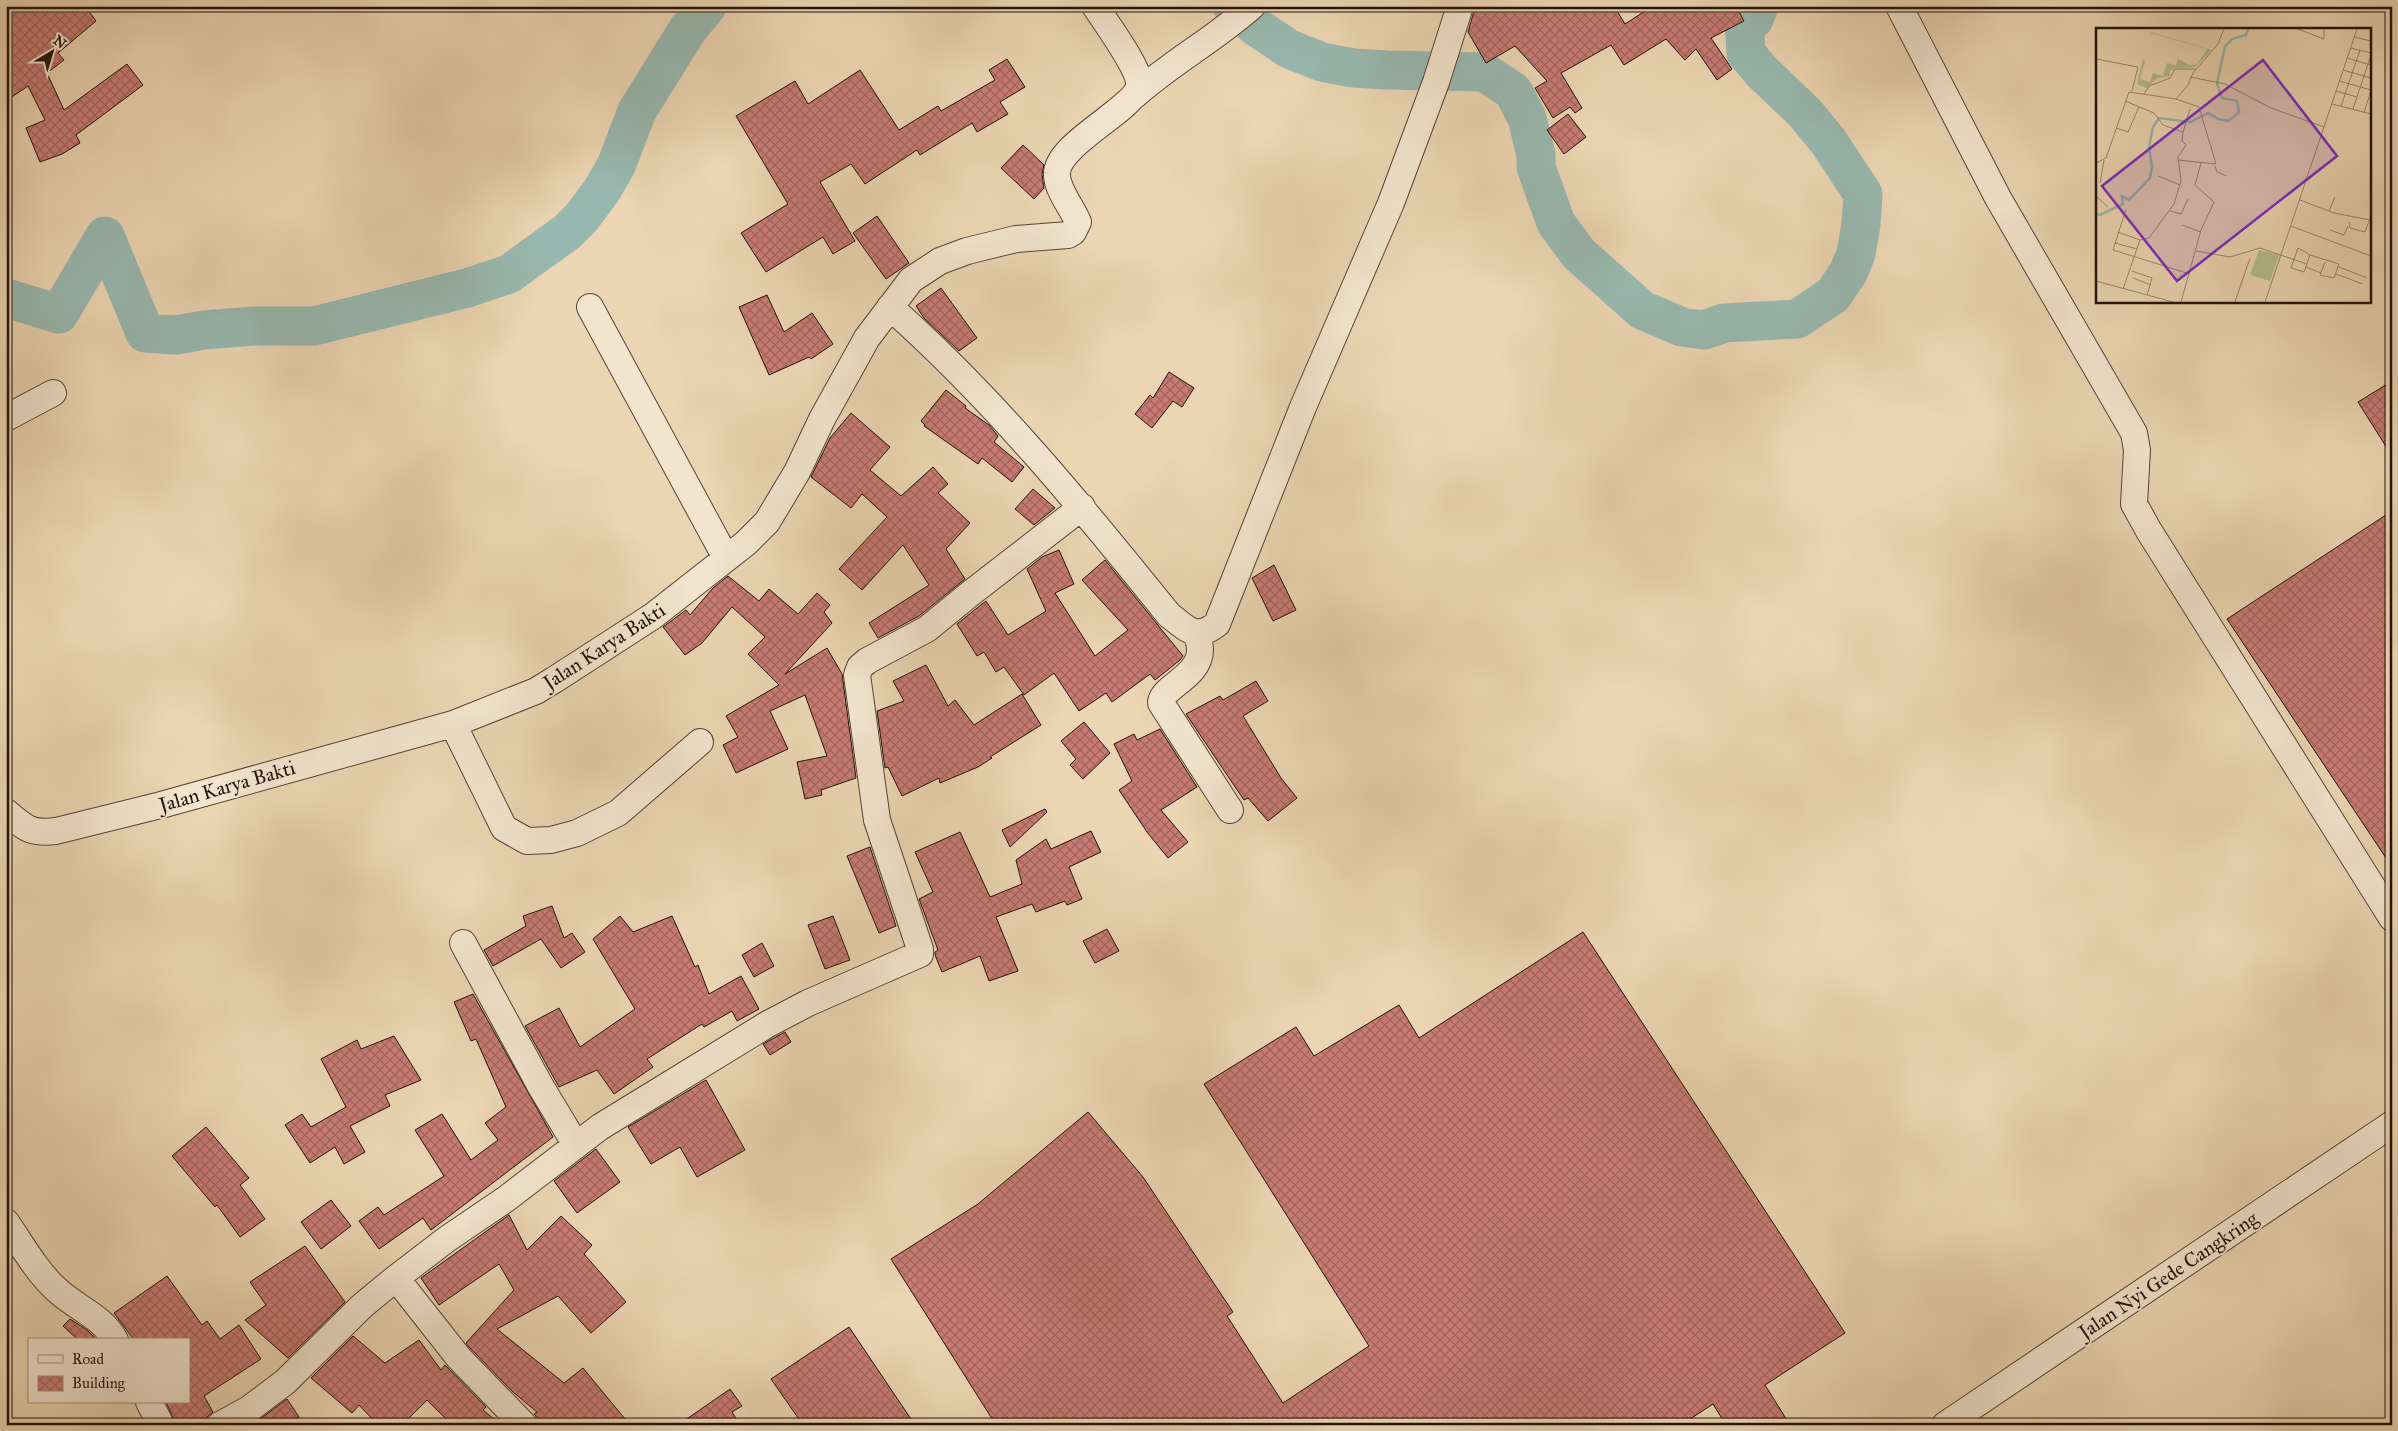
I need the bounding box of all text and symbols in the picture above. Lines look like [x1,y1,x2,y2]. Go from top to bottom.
north arrow [28,28,78,78]
inset map [2096,28,2370,302]
text: N [50,32,70,53]
street label: Jalan Karya Bakti [537,597,671,696]
street label: Jalan Karya Bakti [154,755,299,818]
street label: Jalan Nyi Gede Cangkring [2072,1206,2263,1346]
legend [28,1338,190,1404]
text: Road [72,1350,104,1368]
text: Building [72,1374,126,1392]

